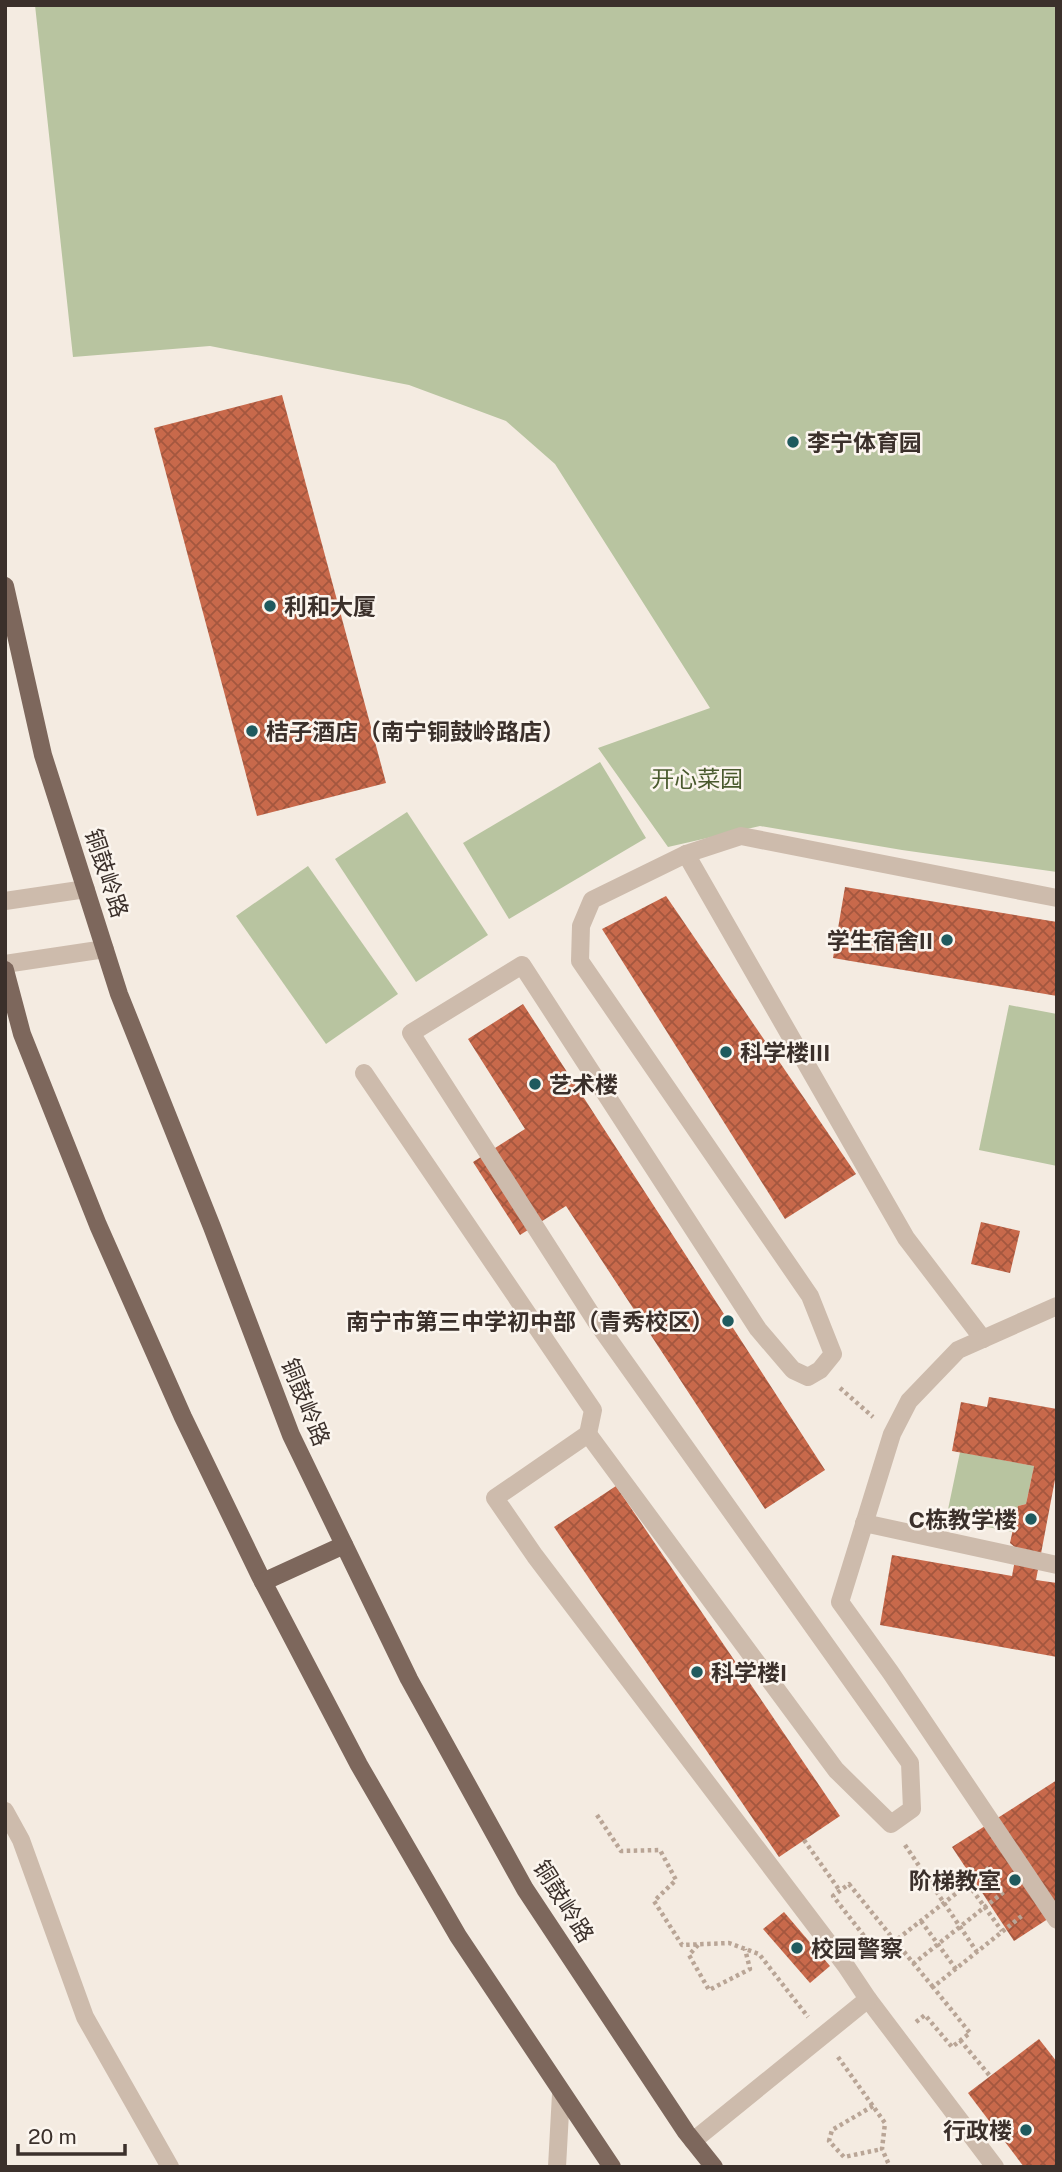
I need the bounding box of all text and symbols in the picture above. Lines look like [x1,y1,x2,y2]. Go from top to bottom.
place label: 李宁体育园 [807,429,922,456]
marker: 李宁体育园 [785,434,801,450]
place label: 利和大厦 [284,593,376,620]
marker: 利和大厦 [262,598,278,614]
place label: 桔子酒店（南宁铜鼓岭路店） [266,718,565,745]
marker: 桔子酒店（南宁铜鼓岭路店） [244,723,260,739]
park label: 开心菜园 [651,765,743,792]
street label: 铜鼓岭路 [80,825,134,921]
place label: 学生宿舍II [827,927,933,954]
marker: 学生宿舍II [939,932,955,948]
place label: 科学楼III [740,1039,830,1066]
marker: 科学楼III [718,1044,734,1060]
place label: 艺术楼 [549,1071,618,1098]
marker: 艺术楼 [527,1076,543,1092]
place label: 南宁市第三中学初中部（青秀校区） [346,1308,714,1335]
marker: 南宁市第三中学初中部（青秀校区） [720,1313,736,1329]
street label: 铜鼓岭路 [276,1354,336,1450]
place label: C栋教学楼 [908,1506,1017,1533]
marker: C栋教学楼 [1023,1511,1039,1527]
place label: 科学楼I [711,1659,787,1686]
marker: 科学楼I [689,1664,705,1680]
street label: 铜鼓岭路 [528,1855,600,1947]
place label: 阶梯教室 [909,1867,1001,1894]
marker: 阶梯教室 [1007,1872,1023,1888]
place label: 校园警察 [811,1935,903,1962]
marker: 校园警察 [789,1940,805,1956]
scale bar [18,2112,124,2156]
place label: 行政楼 [943,2117,1012,2144]
marker: 行政楼 [1018,2122,1034,2138]
text: 20 m [28,2124,77,2149]

